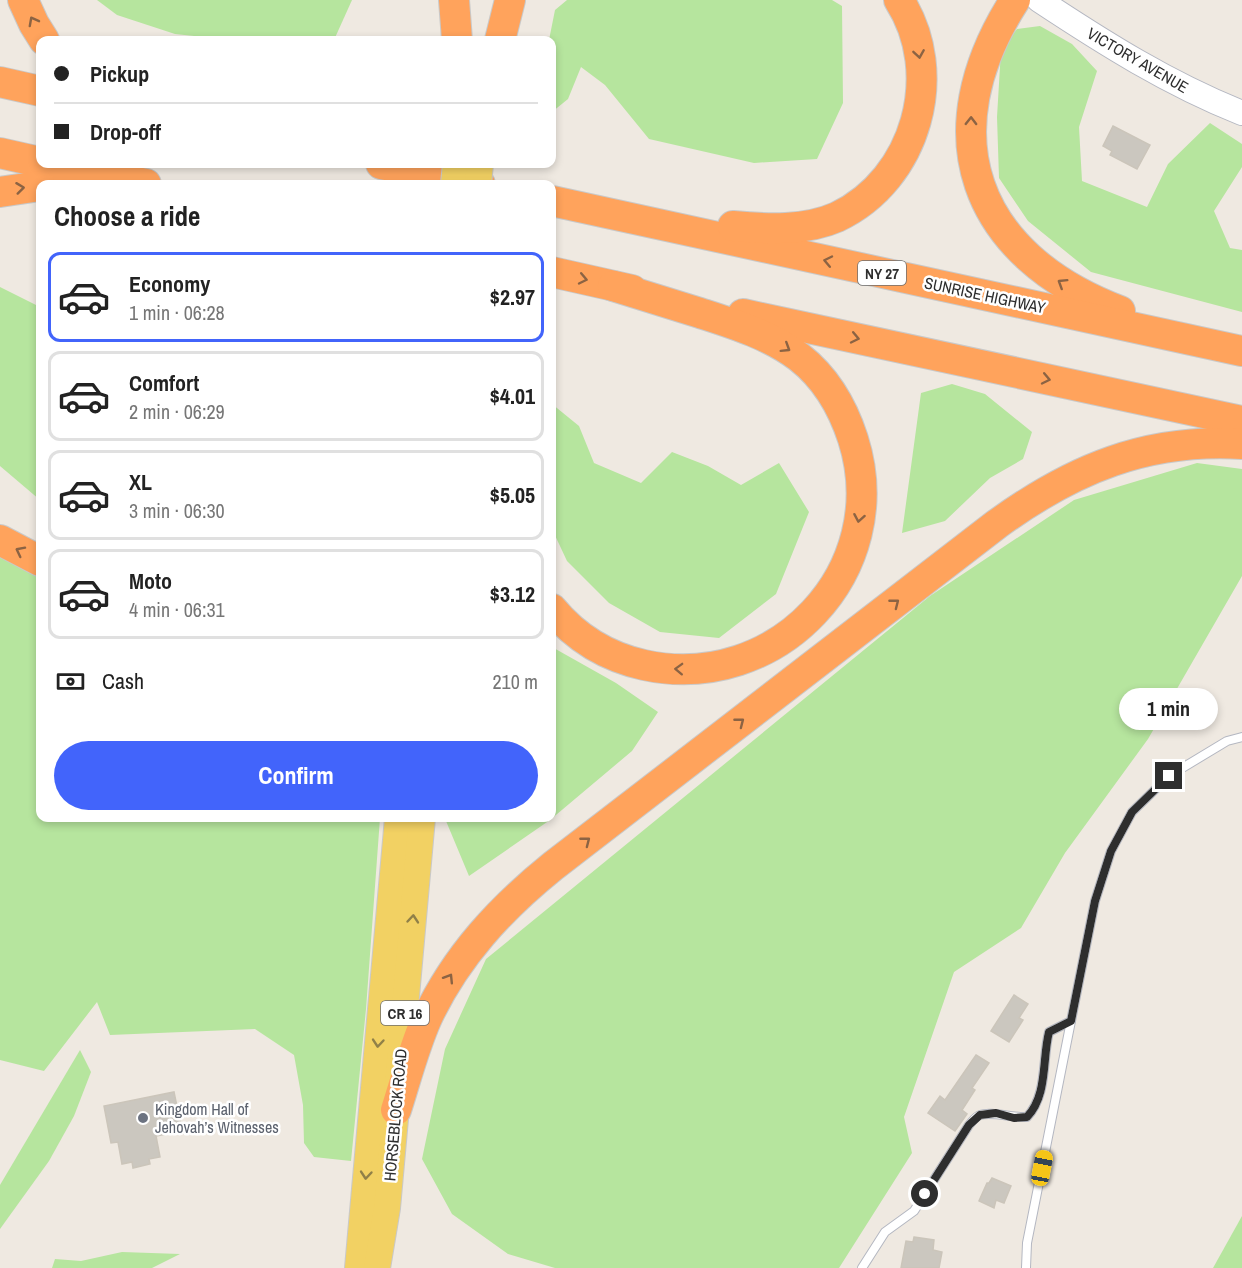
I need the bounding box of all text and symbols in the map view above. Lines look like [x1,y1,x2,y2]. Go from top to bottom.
one-way arrow [28,16,40,27]
street label: VICTORY AVENUE [1083,22,1193,98]
one-way arrow [913,49,925,59]
text: Pickup [90,59,149,89]
text: Drop-off [90,117,161,147]
one-way arrow [965,117,978,126]
one-way arrow [16,183,25,195]
text: Choose a ride [54,198,200,234]
one-way arrow [823,255,833,268]
road number: NY 27 [858,261,906,285]
text: Economy [129,269,210,299]
icon: car [57,270,111,324]
street label: SUNRISE HIGHWAY [922,271,1048,319]
one-way arrow [577,272,587,285]
one-way arrow [1058,279,1068,291]
text: $2.97 [490,282,535,312]
text: 1 min · 06:28 [129,299,225,326]
one-way arrow [850,330,860,343]
one-way arrow [780,341,790,353]
text: Comfort [129,368,199,398]
icon: car [57,369,111,423]
one-way arrow [1041,371,1051,384]
text: $4.01 [490,381,535,411]
text: 2 min · 06:29 [129,398,225,425]
text: XL [129,467,152,497]
icon: car [57,468,111,522]
text: $5.05 [490,480,535,510]
text: 3 min · 06:30 [129,497,225,524]
one-way arrow [853,512,866,522]
one-way arrow [16,547,26,558]
text: Moto [129,566,172,596]
icon: car [57,567,111,621]
text: $3.12 [490,579,535,609]
text: 4 min · 06:31 [129,596,225,623]
one-way arrow [888,599,899,610]
one-way arrow [674,663,683,675]
icon: cash [54,665,87,698]
text: Cash [102,666,144,696]
text: 210 m [492,668,538,695]
callout: 1 min [1120,689,1218,731]
text: 1 min [1147,695,1190,722]
one-way arrow [733,718,744,729]
button: Confirm [54,741,538,810]
route end [1155,762,1182,789]
one-way arrow [579,837,590,848]
one-way arrow [406,915,419,924]
one-way arrow [442,974,454,984]
road number: CR 16 [381,1001,429,1025]
one-way arrow [372,1039,385,1048]
street label: HORSEBLOCK ROAD [378,1048,412,1182]
place label: Kingdom Hall of Jehovah’s Witnesses [155,1098,279,1138]
marker: Kingdom Hall of Jehovah’s Witnesses [136,1111,150,1125]
car [1030,1149,1054,1187]
one-way arrow [360,1170,373,1179]
route start [911,1180,938,1207]

